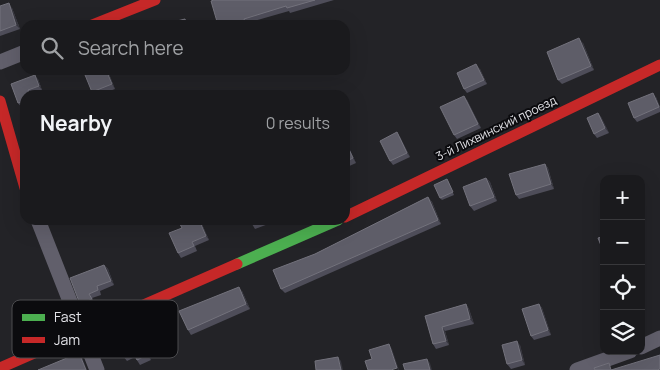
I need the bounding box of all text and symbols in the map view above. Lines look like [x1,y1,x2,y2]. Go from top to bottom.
search box [20,20,350,75]
icon: search [38,34,66,62]
text: Search here [78,35,184,61]
street label: 3-й Лихвинский проезд [433,91,559,165]
text: Nearby [40,109,112,137]
text: 0 results [266,112,330,134]
map controls [600,175,645,355]
button: + [600,175,645,220]
button: − [600,220,645,265]
button: locate [600,265,645,310]
legend [12,300,178,358]
text: Fast [54,307,82,326]
button: layers [600,310,645,355]
text: Jam [54,330,80,349]

